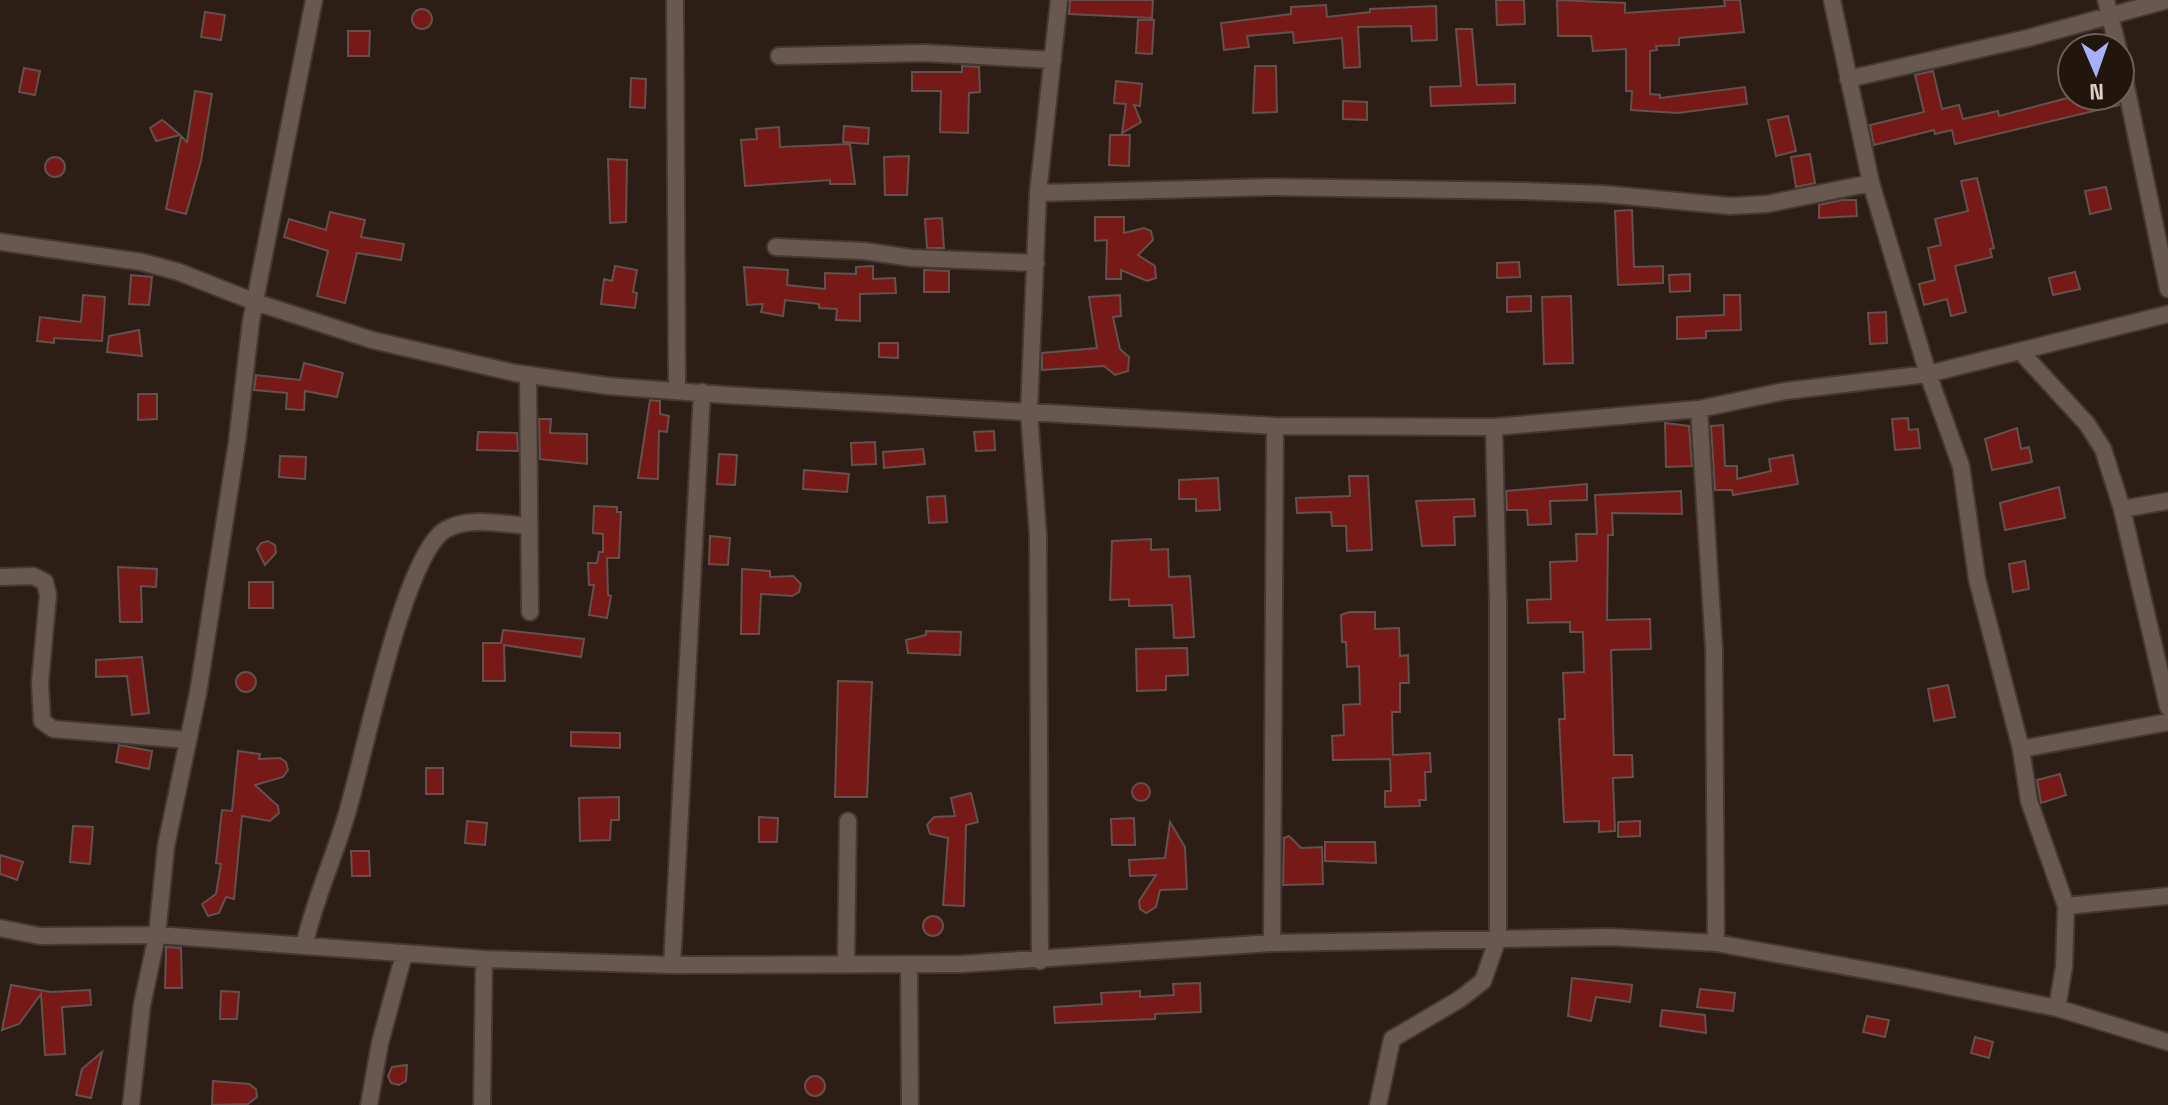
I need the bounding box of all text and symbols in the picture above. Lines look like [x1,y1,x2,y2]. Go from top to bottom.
north arrow [2056,32,2136,112]
text: N [2089,78,2105,106]

